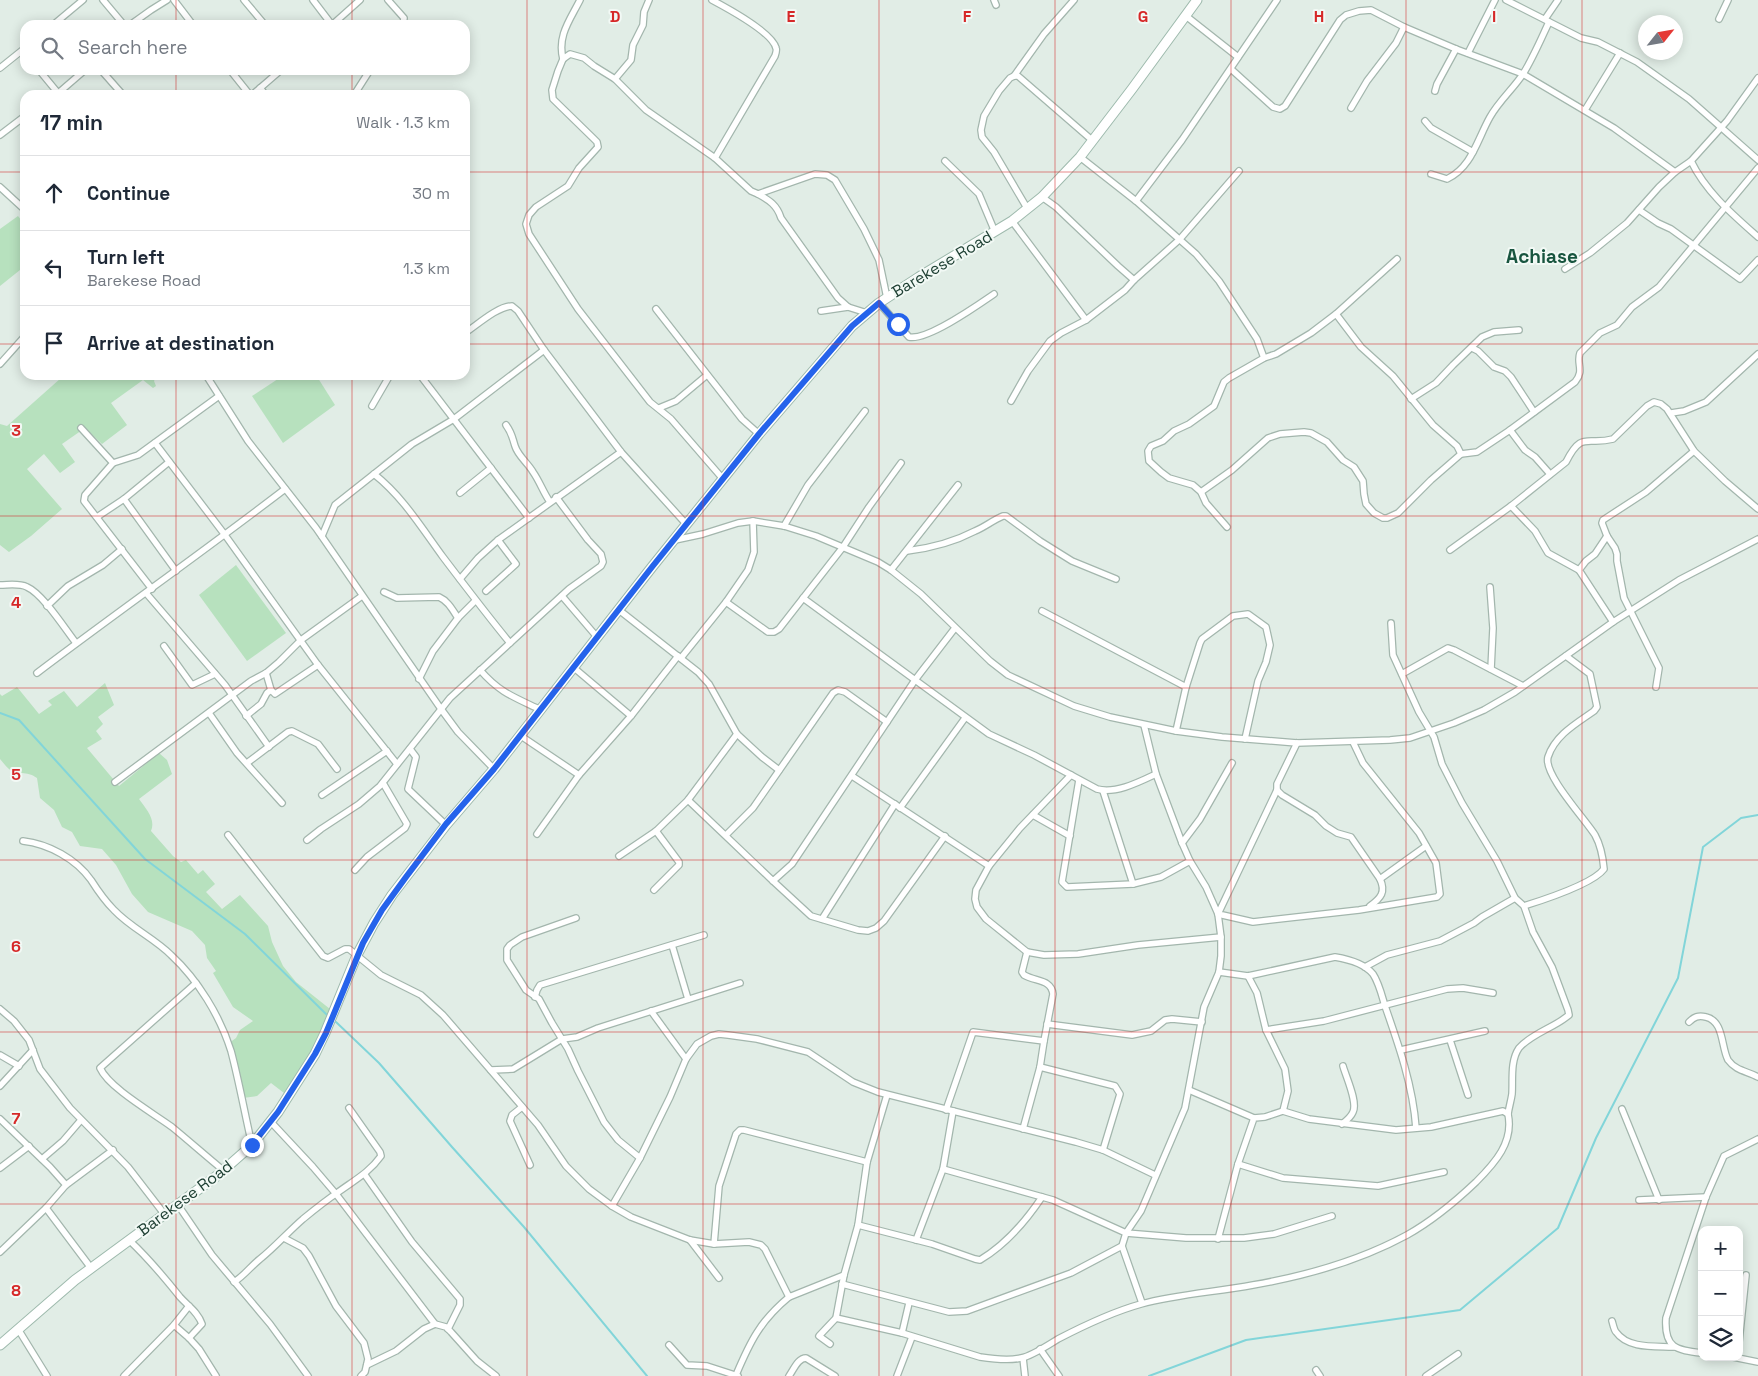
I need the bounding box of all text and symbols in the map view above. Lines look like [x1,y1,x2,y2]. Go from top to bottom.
text: D [610,6,620,27]
text: E [787,6,796,27]
text: F [963,6,972,27]
text: G [1138,6,1148,27]
text: H [1314,6,1324,27]
text: I [1492,6,1496,27]
north arrow [1638,15,1683,60]
search box [20,20,470,75]
icon: search [38,34,66,62]
text: Search here [78,35,188,60]
text: 17 min [40,109,103,136]
text: Walk · 1.3 km [356,112,450,133]
icon: ahead [40,179,68,207]
text: Continue [87,181,170,206]
text: 30 m [412,183,450,204]
street label: Barekese Road [888,226,996,302]
district label: Achiase [1506,244,1578,269]
text: Turn left [87,245,165,270]
icon: left [40,254,68,282]
text: 1.3 km [403,258,450,279]
text: Barekese Road [87,270,201,291]
route start [887,313,910,336]
icon: arrive [40,329,68,357]
text: Arrive at destination [87,331,275,356]
text: 3 [11,420,21,441]
text: 4 [11,592,21,613]
text: 5 [11,764,21,785]
text: 6 [11,936,21,957]
text: 7 [12,1108,21,1129]
route end [241,1134,264,1157]
street label: Barekese Road [133,1155,237,1241]
map controls [1698,1226,1743,1361]
button: + [1698,1226,1743,1271]
button: − [1698,1271,1743,1316]
text: 8 [11,1280,21,1301]
button: layers [1698,1316,1743,1361]

